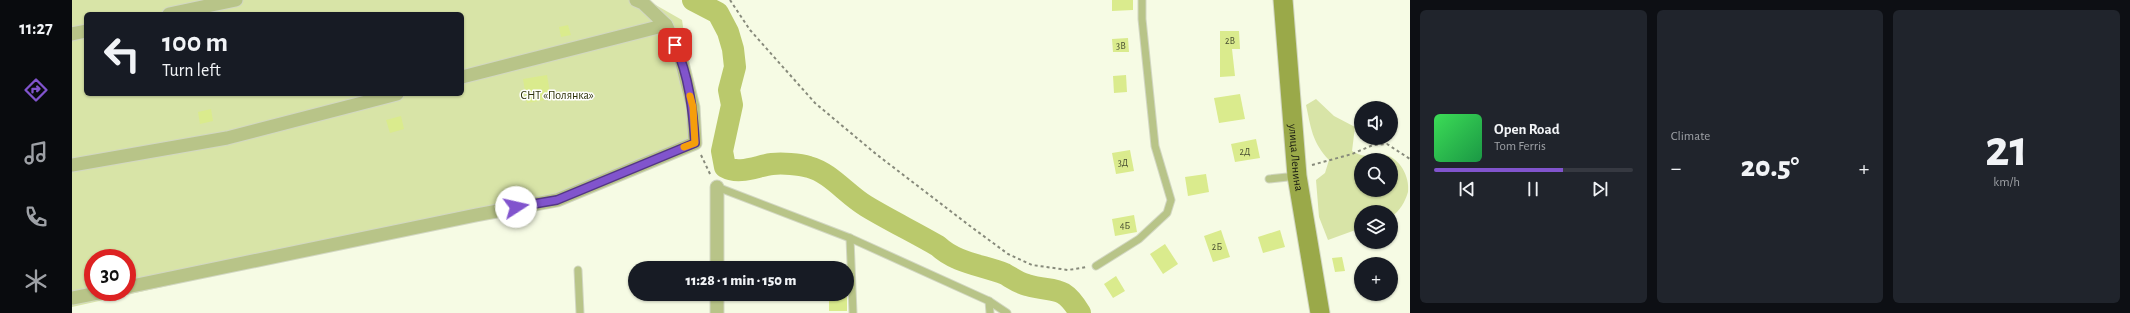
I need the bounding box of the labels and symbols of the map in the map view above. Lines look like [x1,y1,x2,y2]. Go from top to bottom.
pin [658,28,692,62]
house number: 2В [1225,36,1235,46]
house number: 3В [1116,41,1126,51]
park label: СНТ «Полянка» [520,89,594,101]
street label: улица Ленина [1286,122,1306,192]
house number: 2Д [1239,147,1251,157]
house number: 3Д [1118,158,1129,168]
position arrow [495,186,537,228]
house number: 4Б [1120,221,1131,231]
house number: 2Б [1212,242,1222,252]
speed limit sign: 30 [84,249,136,301]

